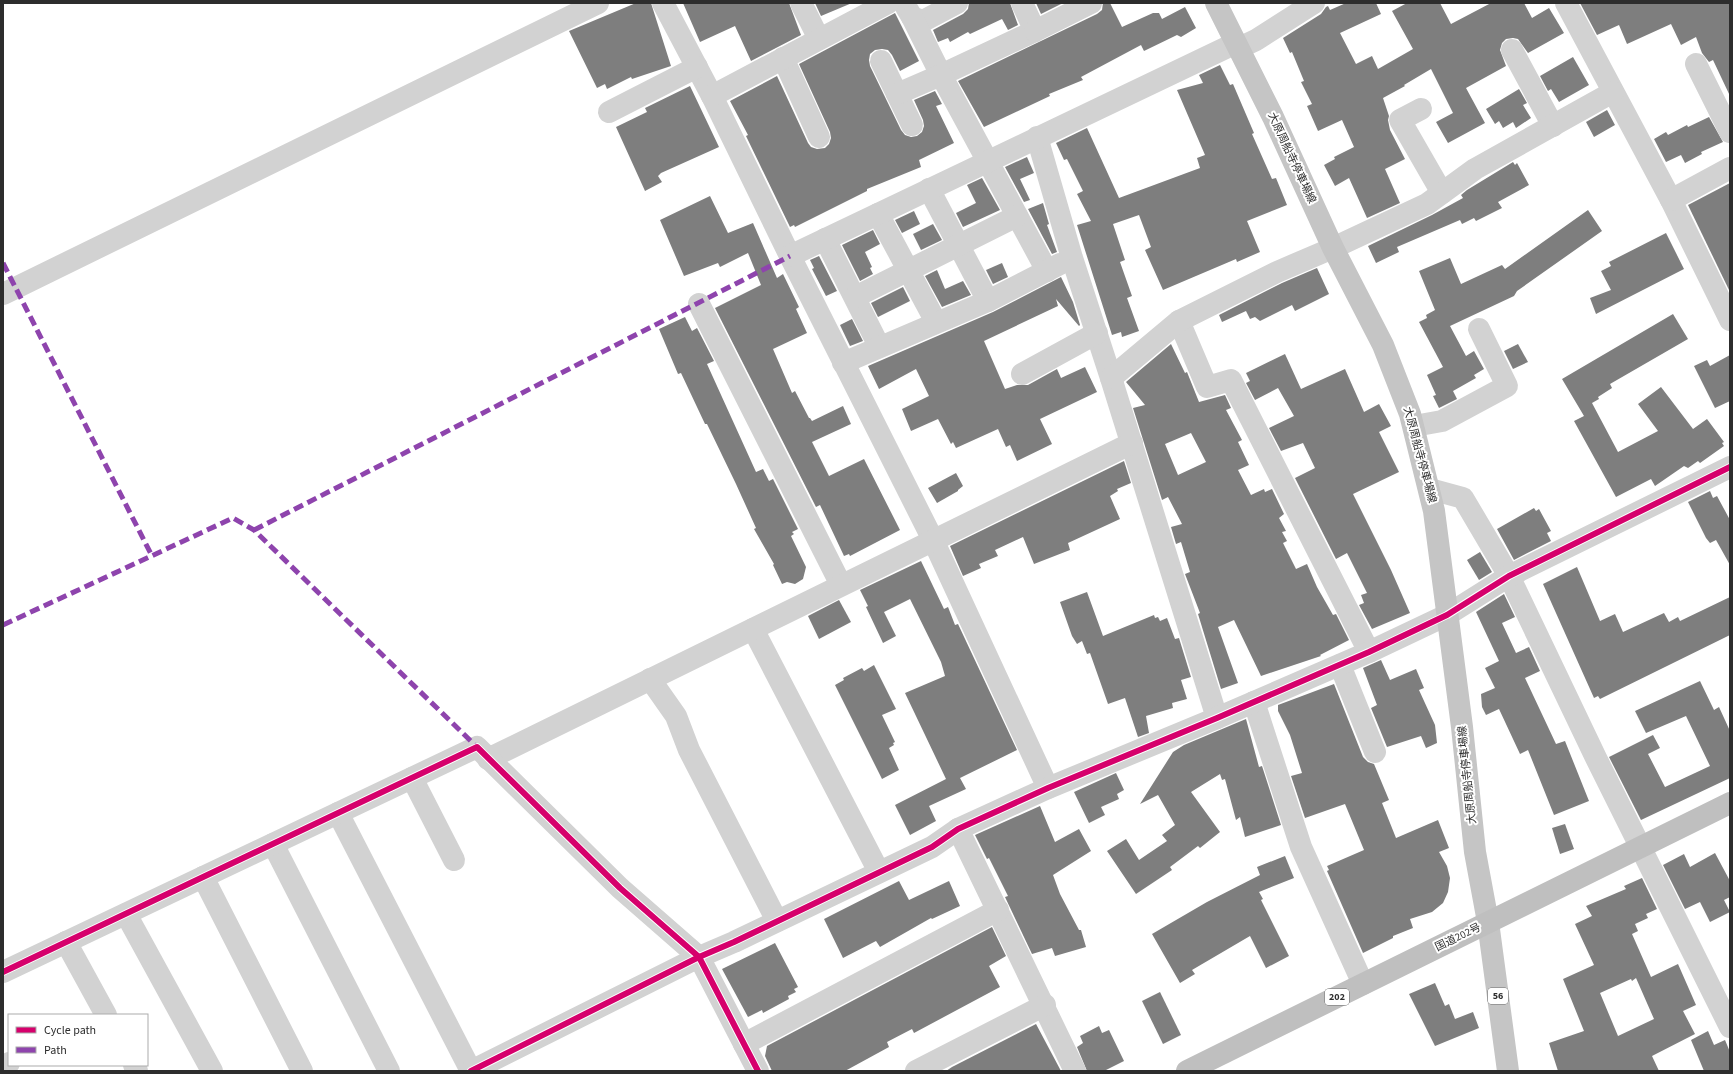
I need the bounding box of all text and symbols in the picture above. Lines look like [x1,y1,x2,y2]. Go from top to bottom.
street label: 大原周船寺停車場線 [1264,110,1320,206]
street label: 大原周船寺停車場線 [1400,405,1440,505]
street label: 大原周船寺停車場線 [1454,725,1480,825]
street label: 国道202号 [1433,919,1483,955]
road number: 56 [1488,988,1508,1004]
road number: 202 [1325,989,1349,1005]
legend [8,1014,148,1066]
text: Cycle path [44,1022,96,1039]
text: Path [44,1042,67,1059]

